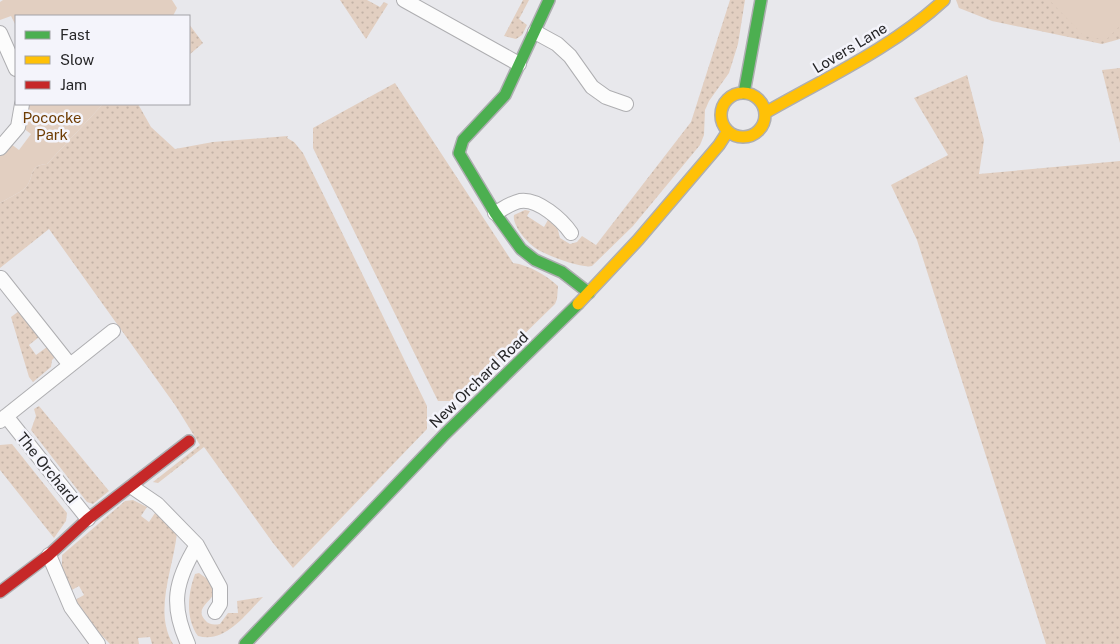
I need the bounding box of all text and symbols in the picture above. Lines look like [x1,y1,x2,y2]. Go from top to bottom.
legend [15,15,190,105]
street label: Lovers Lane [810,19,890,76]
text: Fast [60,26,90,43]
text: Slow [60,51,95,68]
text: Jam [60,76,87,93]
park label: Pococke Park [22,109,82,143]
street label: New Orchard Road [426,328,531,431]
street label: The Orchard [14,429,81,506]

